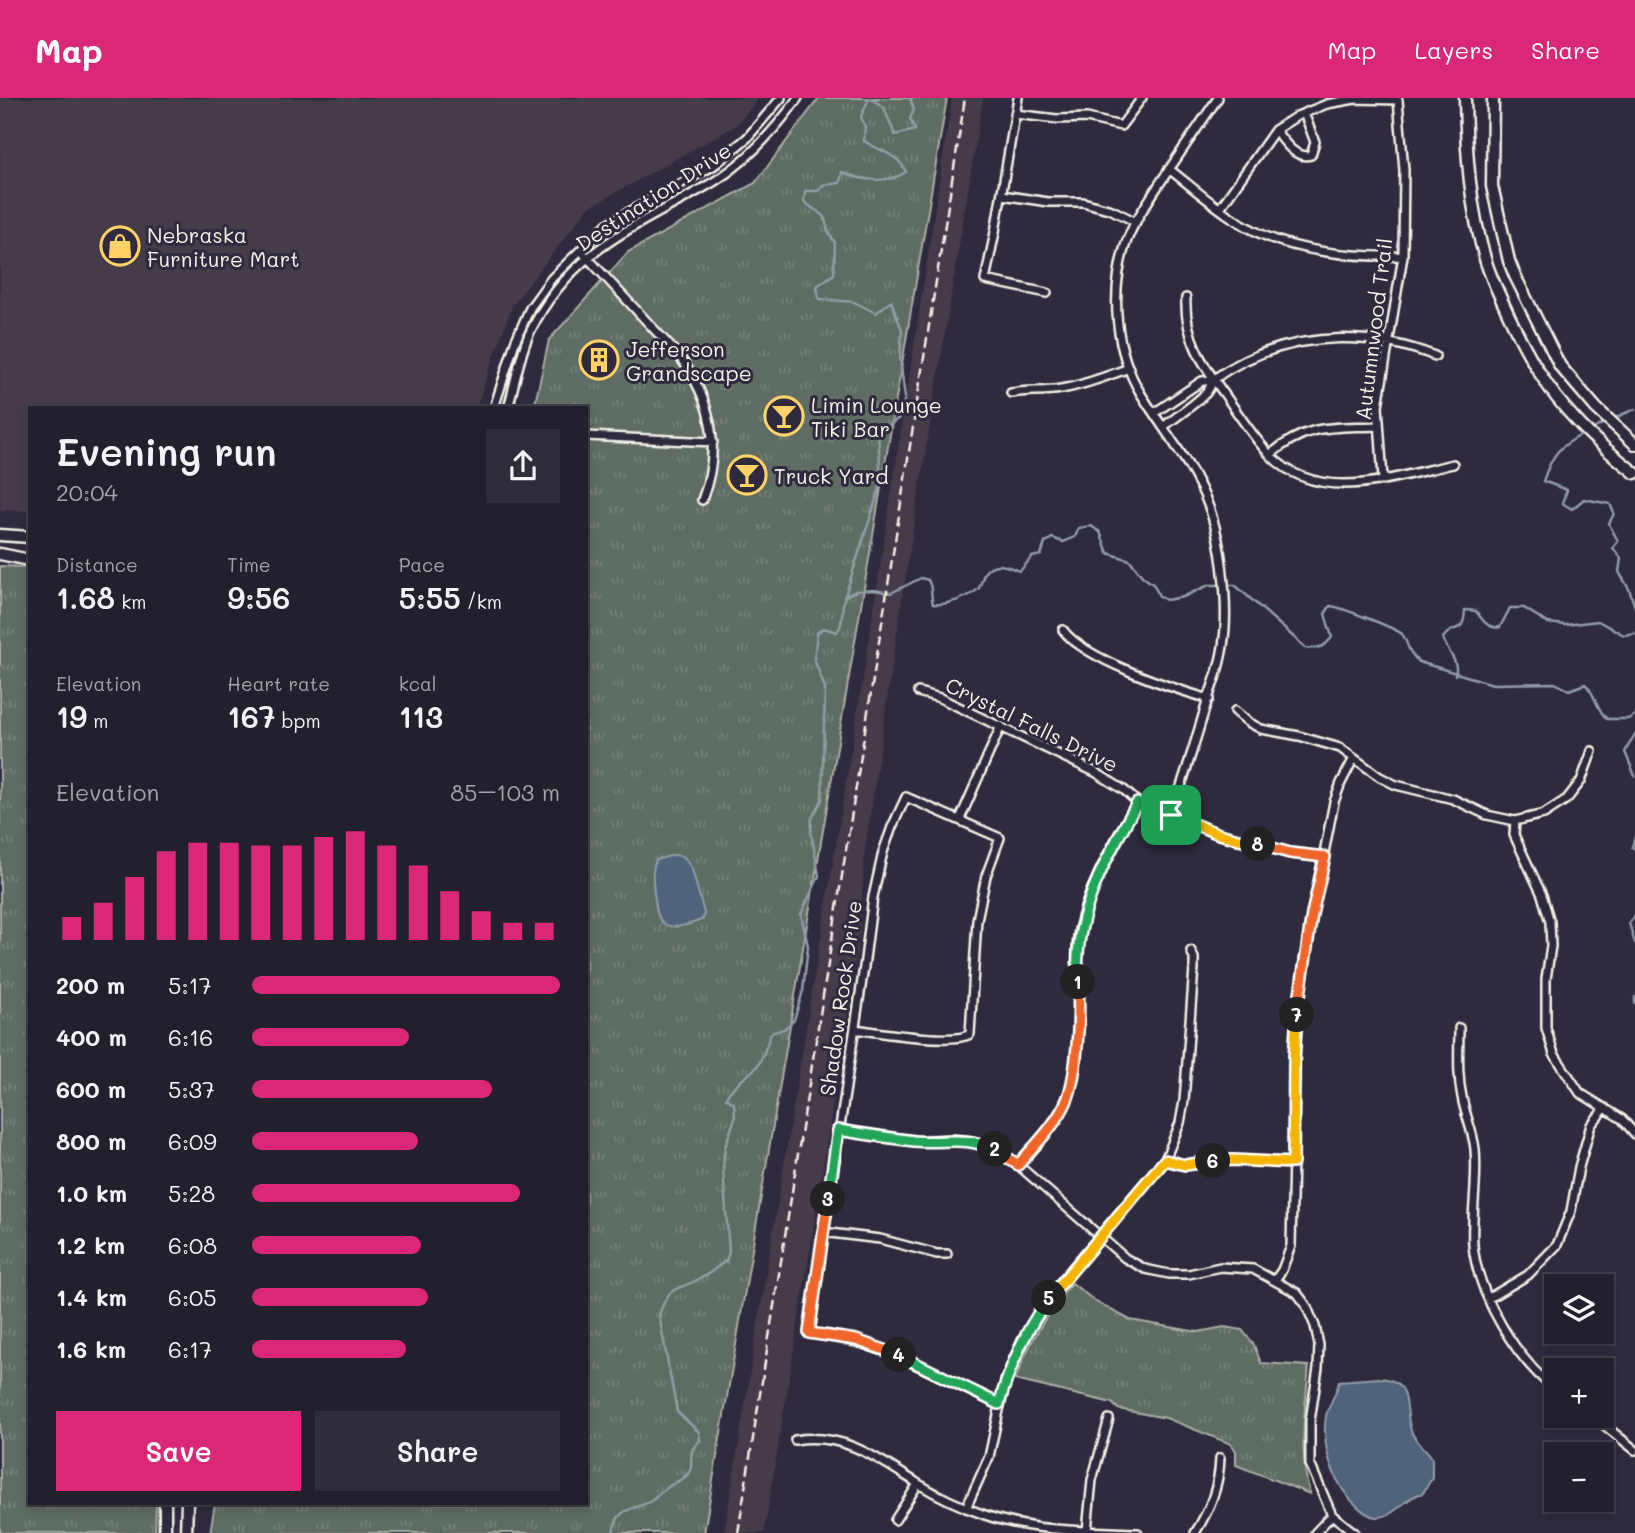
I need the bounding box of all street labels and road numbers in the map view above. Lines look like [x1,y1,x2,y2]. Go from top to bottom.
street label: Destination Drive [570,136,736,256]
street label: Autumnwood Trail [1348,236,1398,422]
street label: Crystal Falls Drive [941,670,1123,778]
street label: Shadow Rock Drive [813,898,867,1098]

